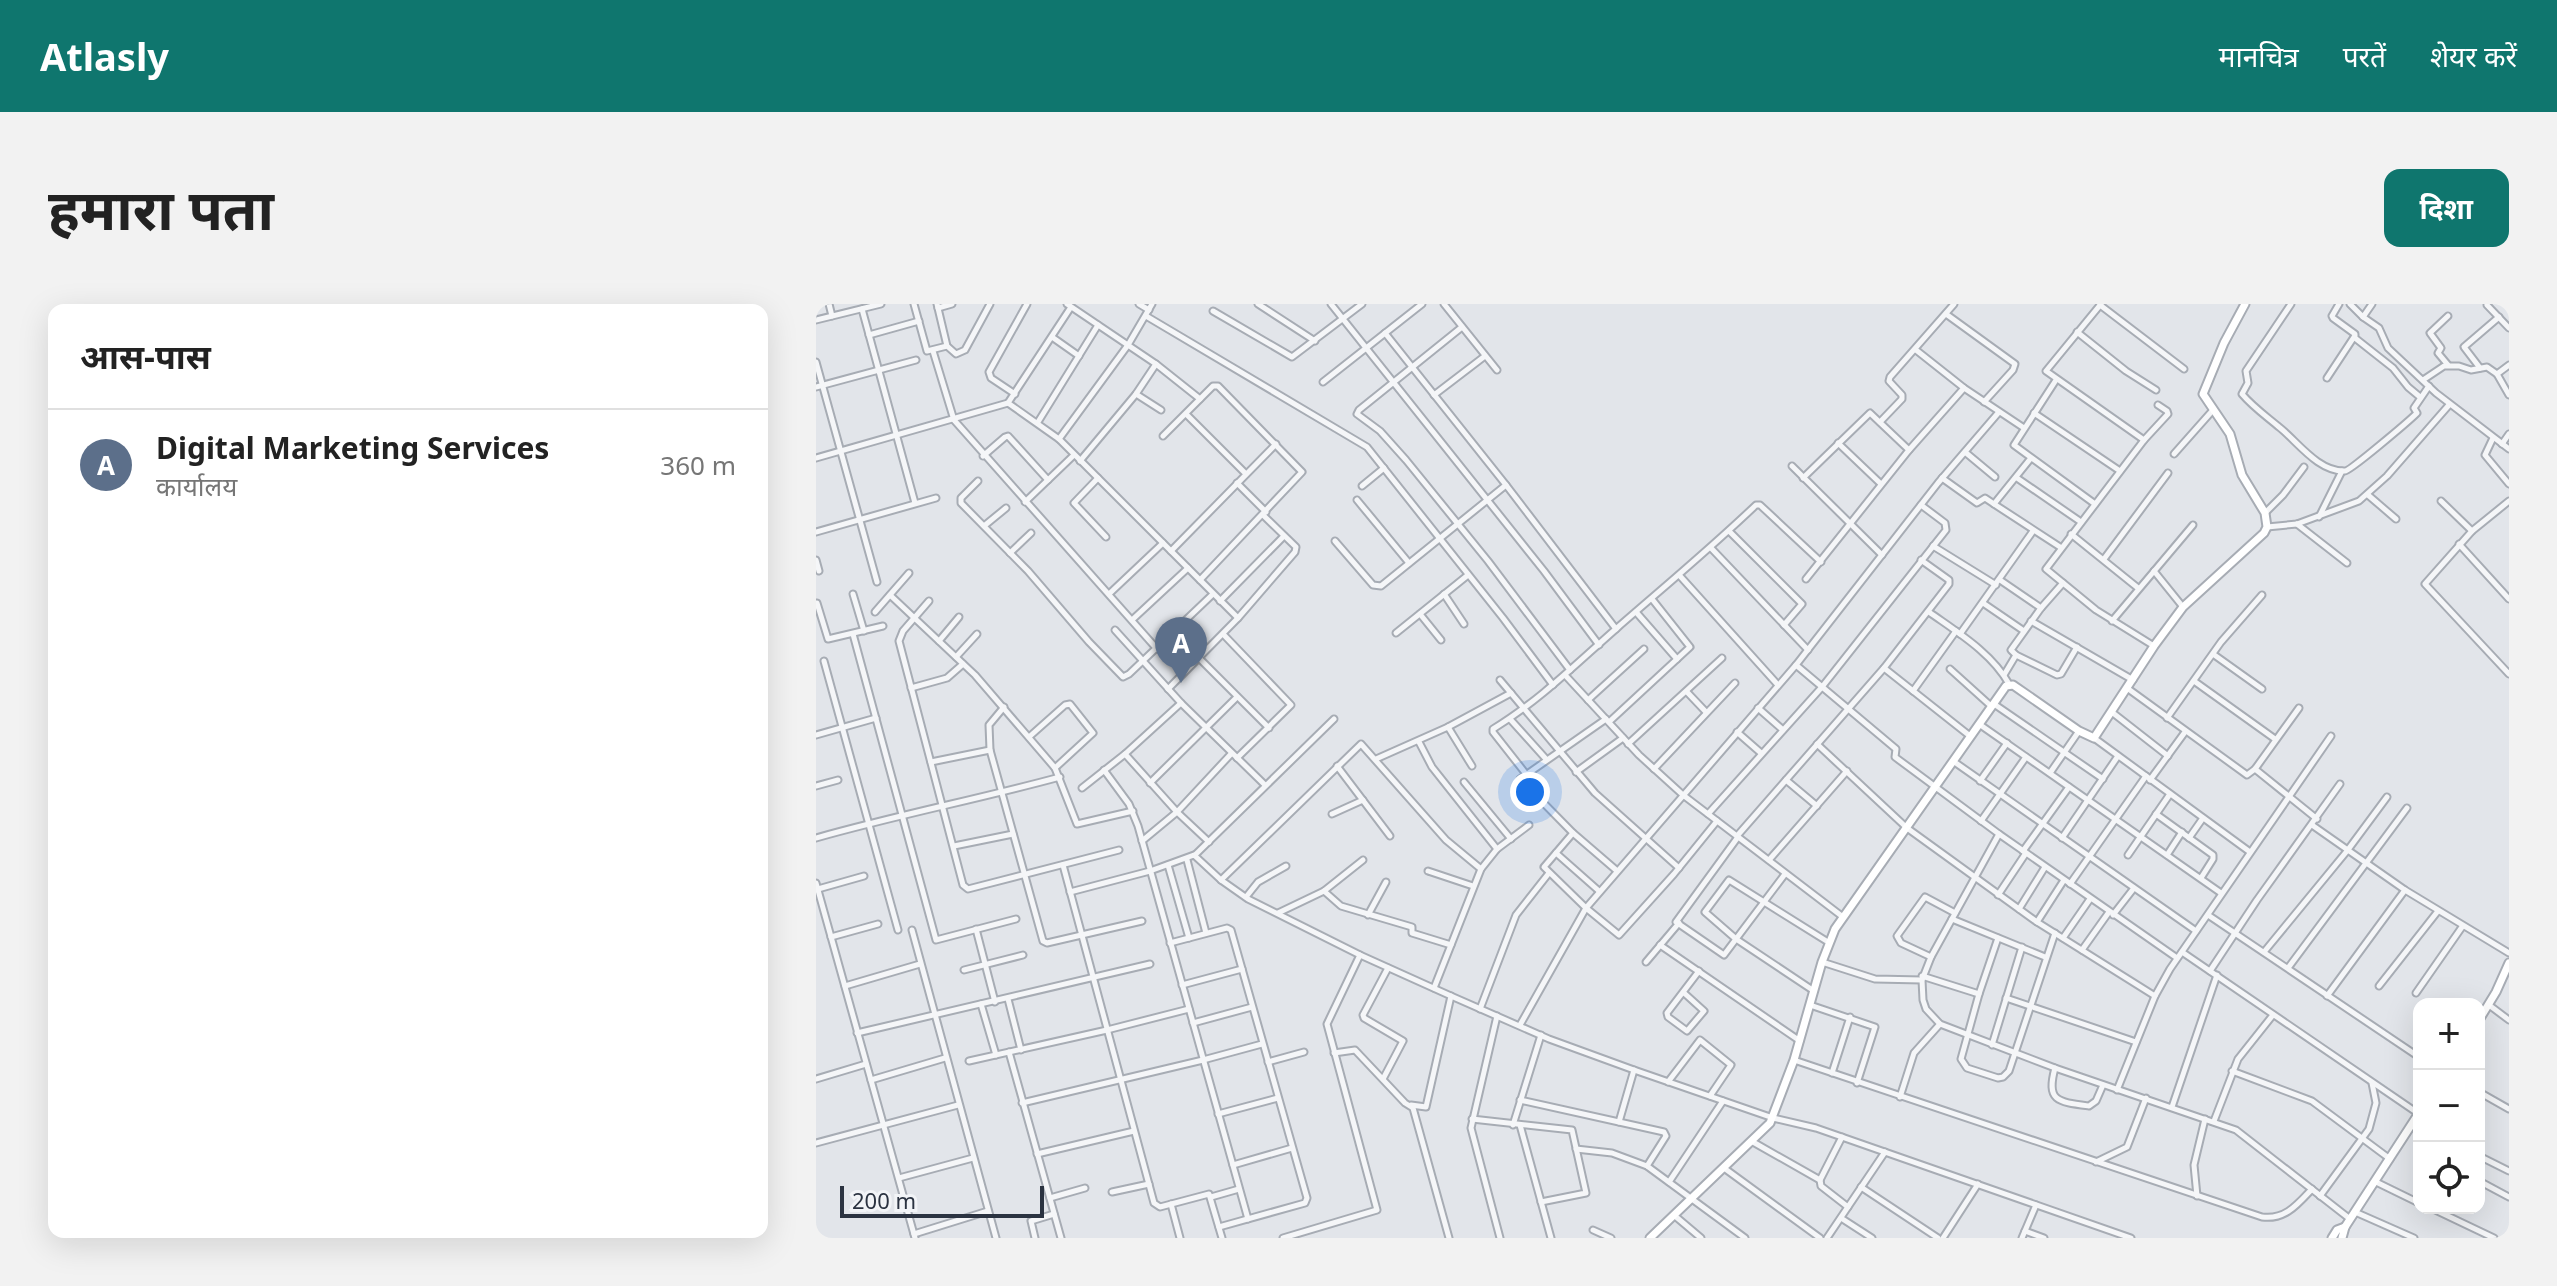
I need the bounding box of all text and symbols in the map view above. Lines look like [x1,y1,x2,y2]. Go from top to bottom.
text: Atlasly [40,30,169,82]
text: मानचित्र [2219,37,2299,75]
text: परतें [2343,37,2386,75]
text: शेयर करें [2430,37,2517,75]
button: दिशा [2384,169,2509,247]
text: हमारा पता [48,170,274,246]
text: आस-पास [80,333,211,379]
text: Digital Marketing Services [156,427,549,468]
text: A [97,447,115,483]
text: 360 m [660,447,736,483]
text: कार्यालय [156,468,237,504]
pin: A [1155,617,1207,683]
your location [1510,772,1550,812]
map controls [2413,998,2485,1214]
button: + [2413,998,2485,1070]
button: − [2413,1070,2485,1142]
button: locate [2413,1142,2485,1214]
scale bar [840,1182,1044,1218]
text: 200 m [852,1185,916,1215]

